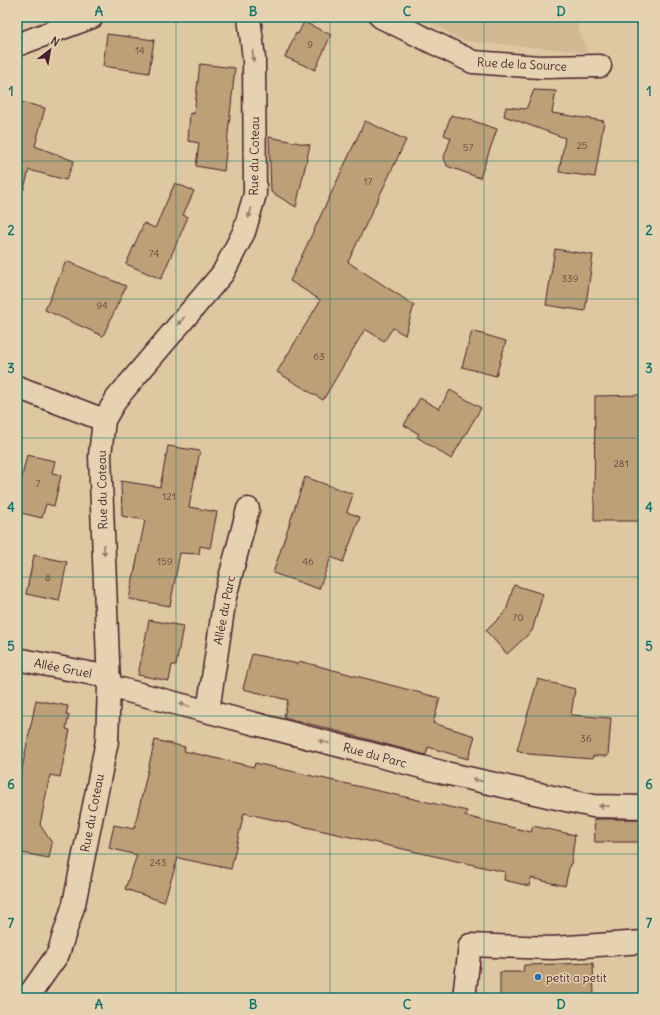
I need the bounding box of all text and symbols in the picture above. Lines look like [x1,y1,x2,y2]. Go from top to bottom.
text: A [95,3,104,20]
text: B [249,3,258,20]
text: C [403,3,412,20]
text: D [556,3,566,20]
north arrow [30,30,70,70]
text: N [48,33,62,49]
house number: 9 [307,38,313,51]
house number: 14 [135,44,145,57]
one-way arrow [250,50,257,62]
street label: Rue de la Source [477,54,567,74]
text: 1 [8,83,14,100]
text: 1 [646,83,652,100]
street label: Rue du Coteau [246,116,262,196]
house number: 25 [576,139,588,152]
house number: 57 [463,141,473,154]
house number: 17 [364,175,373,188]
one-way arrow [247,207,253,219]
text: 2 [7,222,15,239]
text: 2 [645,222,653,239]
house number: 74 [149,247,159,260]
house number: 339 [561,272,579,285]
house number: 94 [96,299,108,312]
one-way arrow [177,316,186,327]
house number: 63 [313,350,325,363]
text: 3 [7,360,15,377]
text: 3 [645,360,653,377]
street label: Rue du Coteau [94,450,110,530]
house number: 281 [613,457,629,470]
house number: 7 [36,477,41,490]
house number: 121 [162,490,176,503]
text: 4 [7,499,15,516]
text: 4 [645,499,653,516]
one-way arrow [100,544,107,556]
house number: 159 [157,555,173,568]
house number: 46 [302,555,314,568]
house number: 8 [45,571,51,584]
street label: Allée du Parc [210,574,238,646]
house number: 70 [512,611,524,624]
text: 5 [7,638,15,655]
text: 5 [645,638,653,655]
street label: Allée Gruel [33,655,93,681]
one-way arrow [178,702,191,708]
house number: 36 [580,732,592,745]
one-way arrow [317,738,330,744]
street label: Rue du Parc [341,739,409,771]
street label: Rue du Coteau [77,773,107,853]
text: 6 [7,776,15,793]
text: 6 [645,776,653,793]
one-way arrow [471,777,483,783]
one-way arrow [598,803,610,810]
house number: 243 [150,856,167,869]
text: 7 [8,915,15,932]
text: 7 [646,915,653,932]
place label: petit a petit [546,970,607,985]
marker: petit a petit [533,972,543,982]
text: A [95,996,104,1013]
text: B [249,996,258,1013]
text: C [403,996,412,1013]
text: D [556,996,566,1013]

